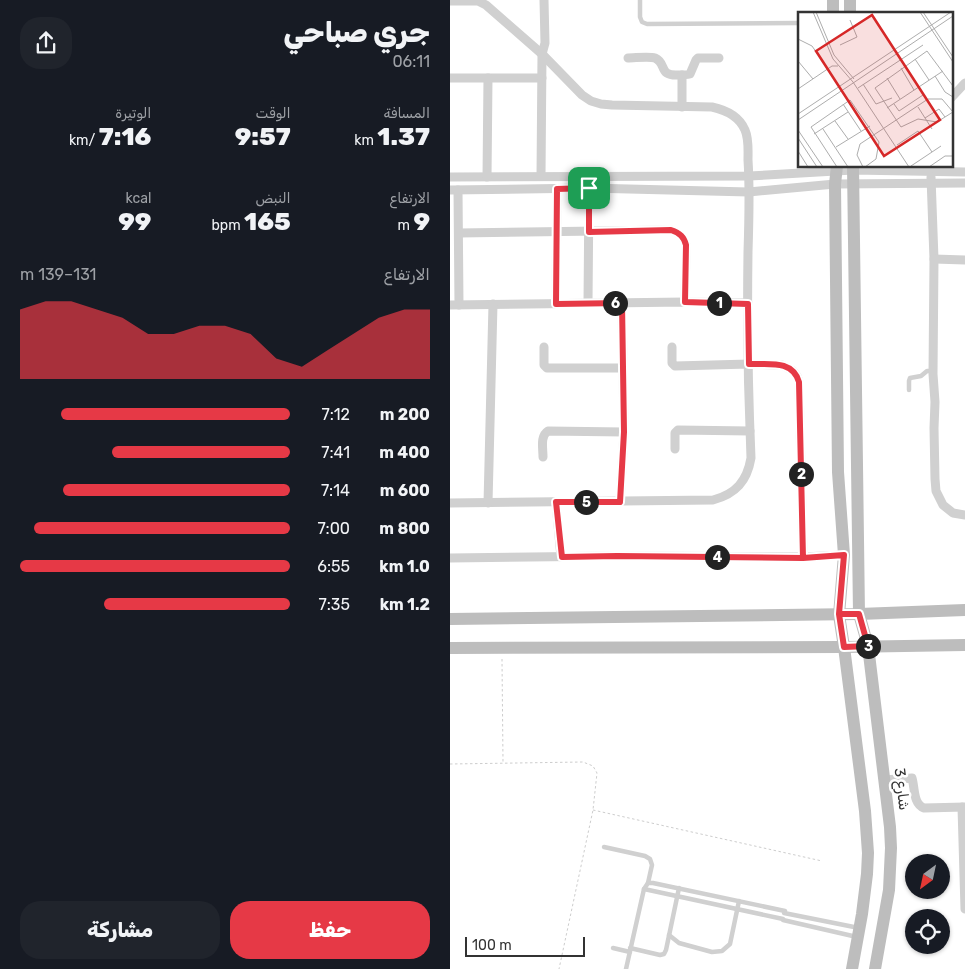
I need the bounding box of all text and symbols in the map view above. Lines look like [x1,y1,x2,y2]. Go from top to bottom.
inset map [798,12,952,168]
text: جري صباحي [284,16,430,49]
button: share [20,17,72,69]
text: 06:11 [392,52,430,71]
text: الوتيرة [115,105,151,122]
text: الوقت [256,105,291,122]
text: المسافة [383,105,430,122]
text: 7:16 [99,122,151,151]
text: 9:57 [235,122,291,151]
text: 1.37 [377,122,430,151]
text: /km [69,132,99,149]
text: km [354,132,377,149]
pin [568,167,610,209]
icon: arrive [575,174,603,202]
text: kcal [126,190,151,207]
text: النبض [255,190,291,207]
text: الارتفاع [390,190,430,207]
text: 99 [118,207,151,236]
text: 165 [244,207,291,236]
text: 9 [413,207,430,236]
text: bpm [211,217,244,234]
text: m [398,217,413,234]
text: 131–139 m [20,265,96,284]
text: الارتفاع [384,265,430,284]
pin: 6 [602,290,628,316]
pin: 1 [706,290,732,316]
text: 6 [611,295,620,312]
text: 1 [716,295,723,312]
text: 7:12 [321,405,350,424]
text: 200 m [380,405,430,424]
text: 7:41 [321,443,350,462]
text: 400 m [379,443,430,462]
pin: 2 [788,462,814,486]
text: 2 [797,466,806,483]
text: 7:14 [321,481,350,500]
text: 600 m [380,481,430,500]
pin: 5 [574,490,598,514]
text: 5 [582,494,591,511]
text: 7:00 [317,519,350,538]
text: 800 m [379,519,430,538]
pin: 4 [704,544,730,570]
text: 4 [713,549,722,566]
text: 6:55 [317,557,350,576]
text: 1.0 km [379,557,430,576]
text: 7:35 [319,595,350,614]
text: 1.2 km [380,595,430,614]
pin: 3 [856,634,880,658]
text: 3 [864,638,873,655]
street label: شارع 3 [888,767,914,811]
north arrow [905,854,950,899]
map controls [905,854,950,954]
button: مشاركة [20,901,220,959]
button: حفظ [230,901,430,959]
button: locate [905,909,950,954]
scale bar [465,934,585,957]
text: 100 m [472,937,512,954]

